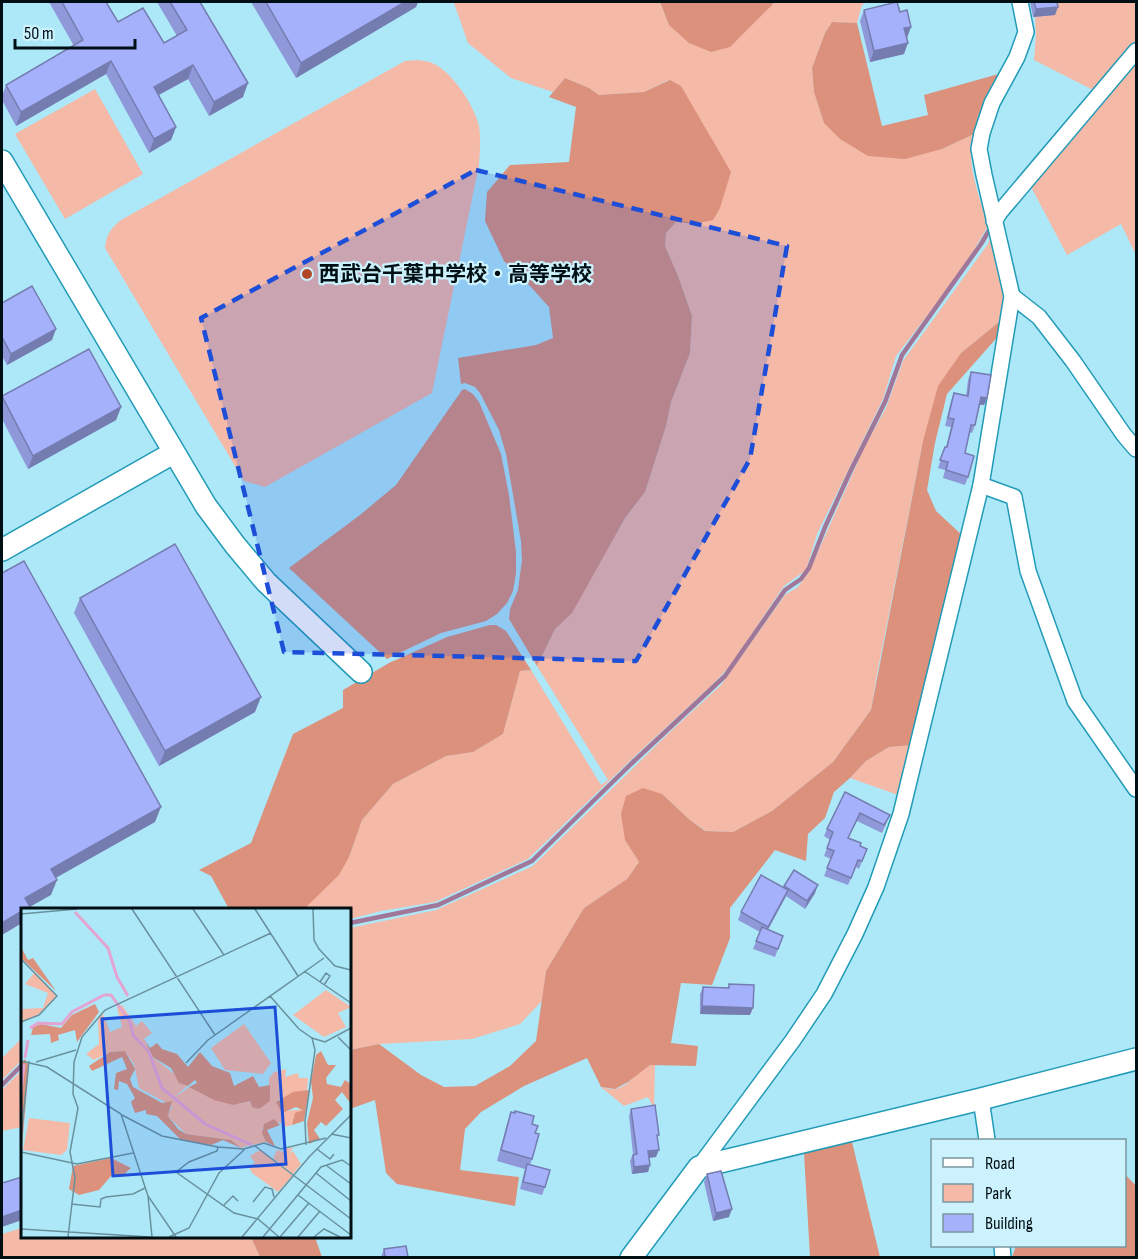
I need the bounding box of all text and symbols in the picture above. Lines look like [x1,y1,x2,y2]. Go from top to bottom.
scale bar [15,12,135,50]
text: 50 m [24,23,54,44]
place label: 西武台千葉中学校・高等学校 [319,262,592,287]
marker: 西武台千葉中学校・高等学校 [300,267,314,281]
inset map [21,908,351,1238]
legend [931,1139,1126,1247]
text: Road [985,1153,1015,1174]
text: Park [985,1183,1011,1204]
text: Building [985,1213,1033,1234]

